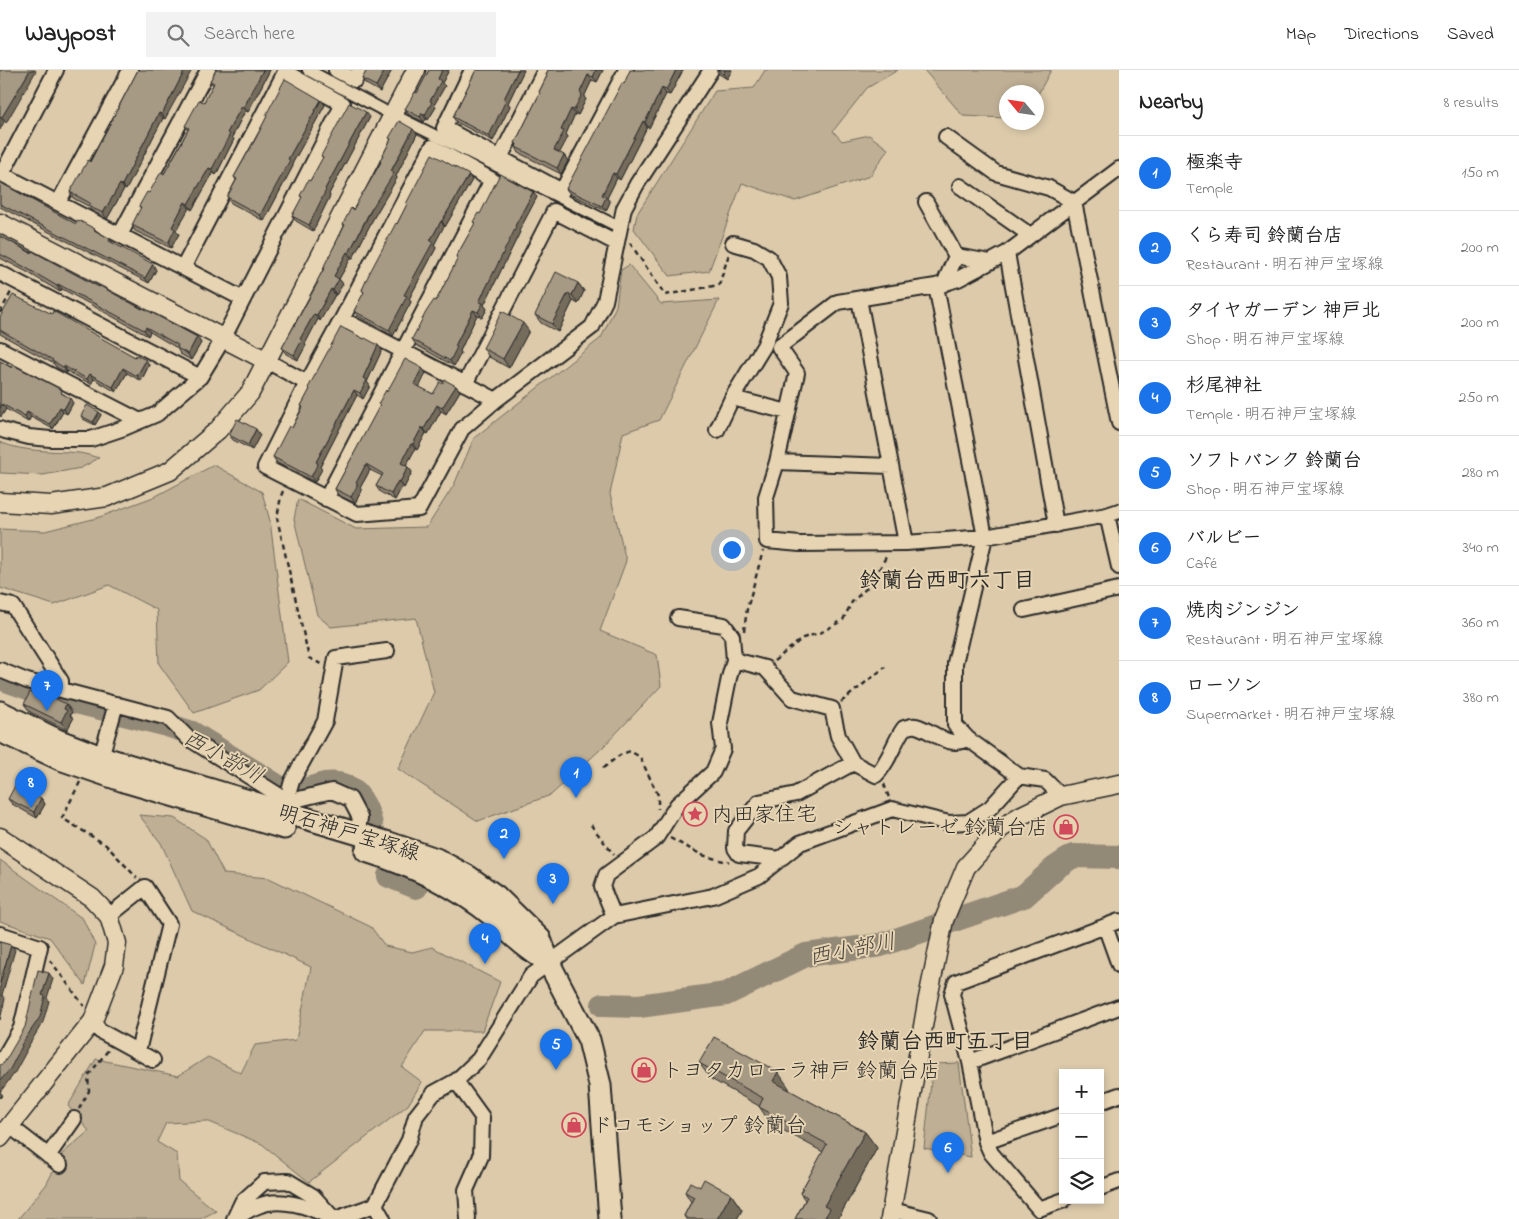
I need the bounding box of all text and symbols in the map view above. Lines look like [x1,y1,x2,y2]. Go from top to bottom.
search box [146,12,496,57]
text: Waypost [25,17,116,52]
icon: search [164,21,192,49]
text: Search here [204,21,295,48]
text: Map [1286,22,1316,48]
text: Directions [1344,22,1419,48]
text: Saved [1447,22,1494,48]
north arrow [999,85,1044,130]
text: Nearby [1139,88,1203,118]
text: 8 results [1443,91,1499,115]
text: 極楽寺 [1186,150,1243,177]
text: 1 [1152,161,1158,185]
text: 150 m [1461,161,1499,185]
text: Temple [1186,177,1233,201]
text: くら寿司 鈴蘭台店 [1186,223,1343,250]
text: 2 [1151,236,1159,260]
text: 200 m [1461,236,1499,260]
text: Restaurant · 明石神戸宝塚線 [1186,253,1384,277]
text: タイヤガーデン 神戸北 [1186,298,1380,325]
text: 3 [1152,311,1158,335]
text: 200 m [1461,311,1499,335]
text: Shop · 明石神戸宝塚線 [1186,328,1344,352]
text: 杉尾神社 [1186,373,1262,400]
text: 4 [1152,386,1158,410]
text: 250 m [1459,386,1499,410]
text: Temple · 明石神戸宝塚線 [1186,403,1356,427]
text: ソフトバンク 鈴蘭台 [1186,448,1362,475]
text: 5 [1150,461,1160,485]
text: 280 m [1462,461,1499,485]
text: Shop · 明石神戸宝塚線 [1186,478,1344,502]
text: バルビー [1186,525,1261,552]
text: 6 [1151,536,1159,560]
text: 340 m [1462,536,1499,560]
your location [719,537,745,563]
text: Café [1186,552,1217,576]
district label: 鈴蘭台西町六丁目 [859,566,1035,598]
text: 焼肉ジンジン [1186,598,1300,625]
text: 7 [1152,611,1158,635]
text: 360 m [1462,611,1499,635]
text: Restaurant · 明石神戸宝塚線 [1186,628,1384,652]
pin: 7 [31,670,63,711]
text: ローソン [1186,673,1262,700]
text: 8 [1152,686,1158,710]
text: 380 m [1463,686,1499,710]
text: Supermarket · 明石神戸宝塚線 [1186,703,1395,727]
water label: 西小部川 [176,723,269,794]
pin: 1 [560,757,592,798]
pin: 8 [15,767,47,808]
street label: 明石神戸宝塚線 [274,798,423,870]
place icon: 内田家住宅 [682,801,708,827]
place label: 内田家住宅 [712,801,817,831]
place label: シャトレーゼ 鈴蘭台店 [832,814,1048,844]
shop icon: シャトレーゼ 鈴蘭台店 [1053,814,1079,840]
pin: 2 [488,818,520,859]
pin: 3 [537,863,569,904]
pin: 4 [469,923,501,964]
water label: 西小部川 [806,927,899,975]
district label: 鈴蘭台西町五丁目 [857,1027,1033,1059]
pin: 5 [540,1029,572,1070]
shop icon: トヨタカローラ神戸 鈴蘭台店 [631,1057,657,1083]
place label: トヨタカローラ神戸 鈴蘭台店 [662,1057,940,1087]
map controls [1059,1069,1104,1204]
button: + [1059,1069,1104,1114]
shop icon: ドコモショップ 鈴蘭台 [561,1112,587,1138]
place label: ドコモショップ 鈴蘭台 [592,1112,806,1142]
button: − [1059,1114,1104,1159]
pin: 6 [932,1132,964,1173]
button: layers [1059,1159,1104,1204]

